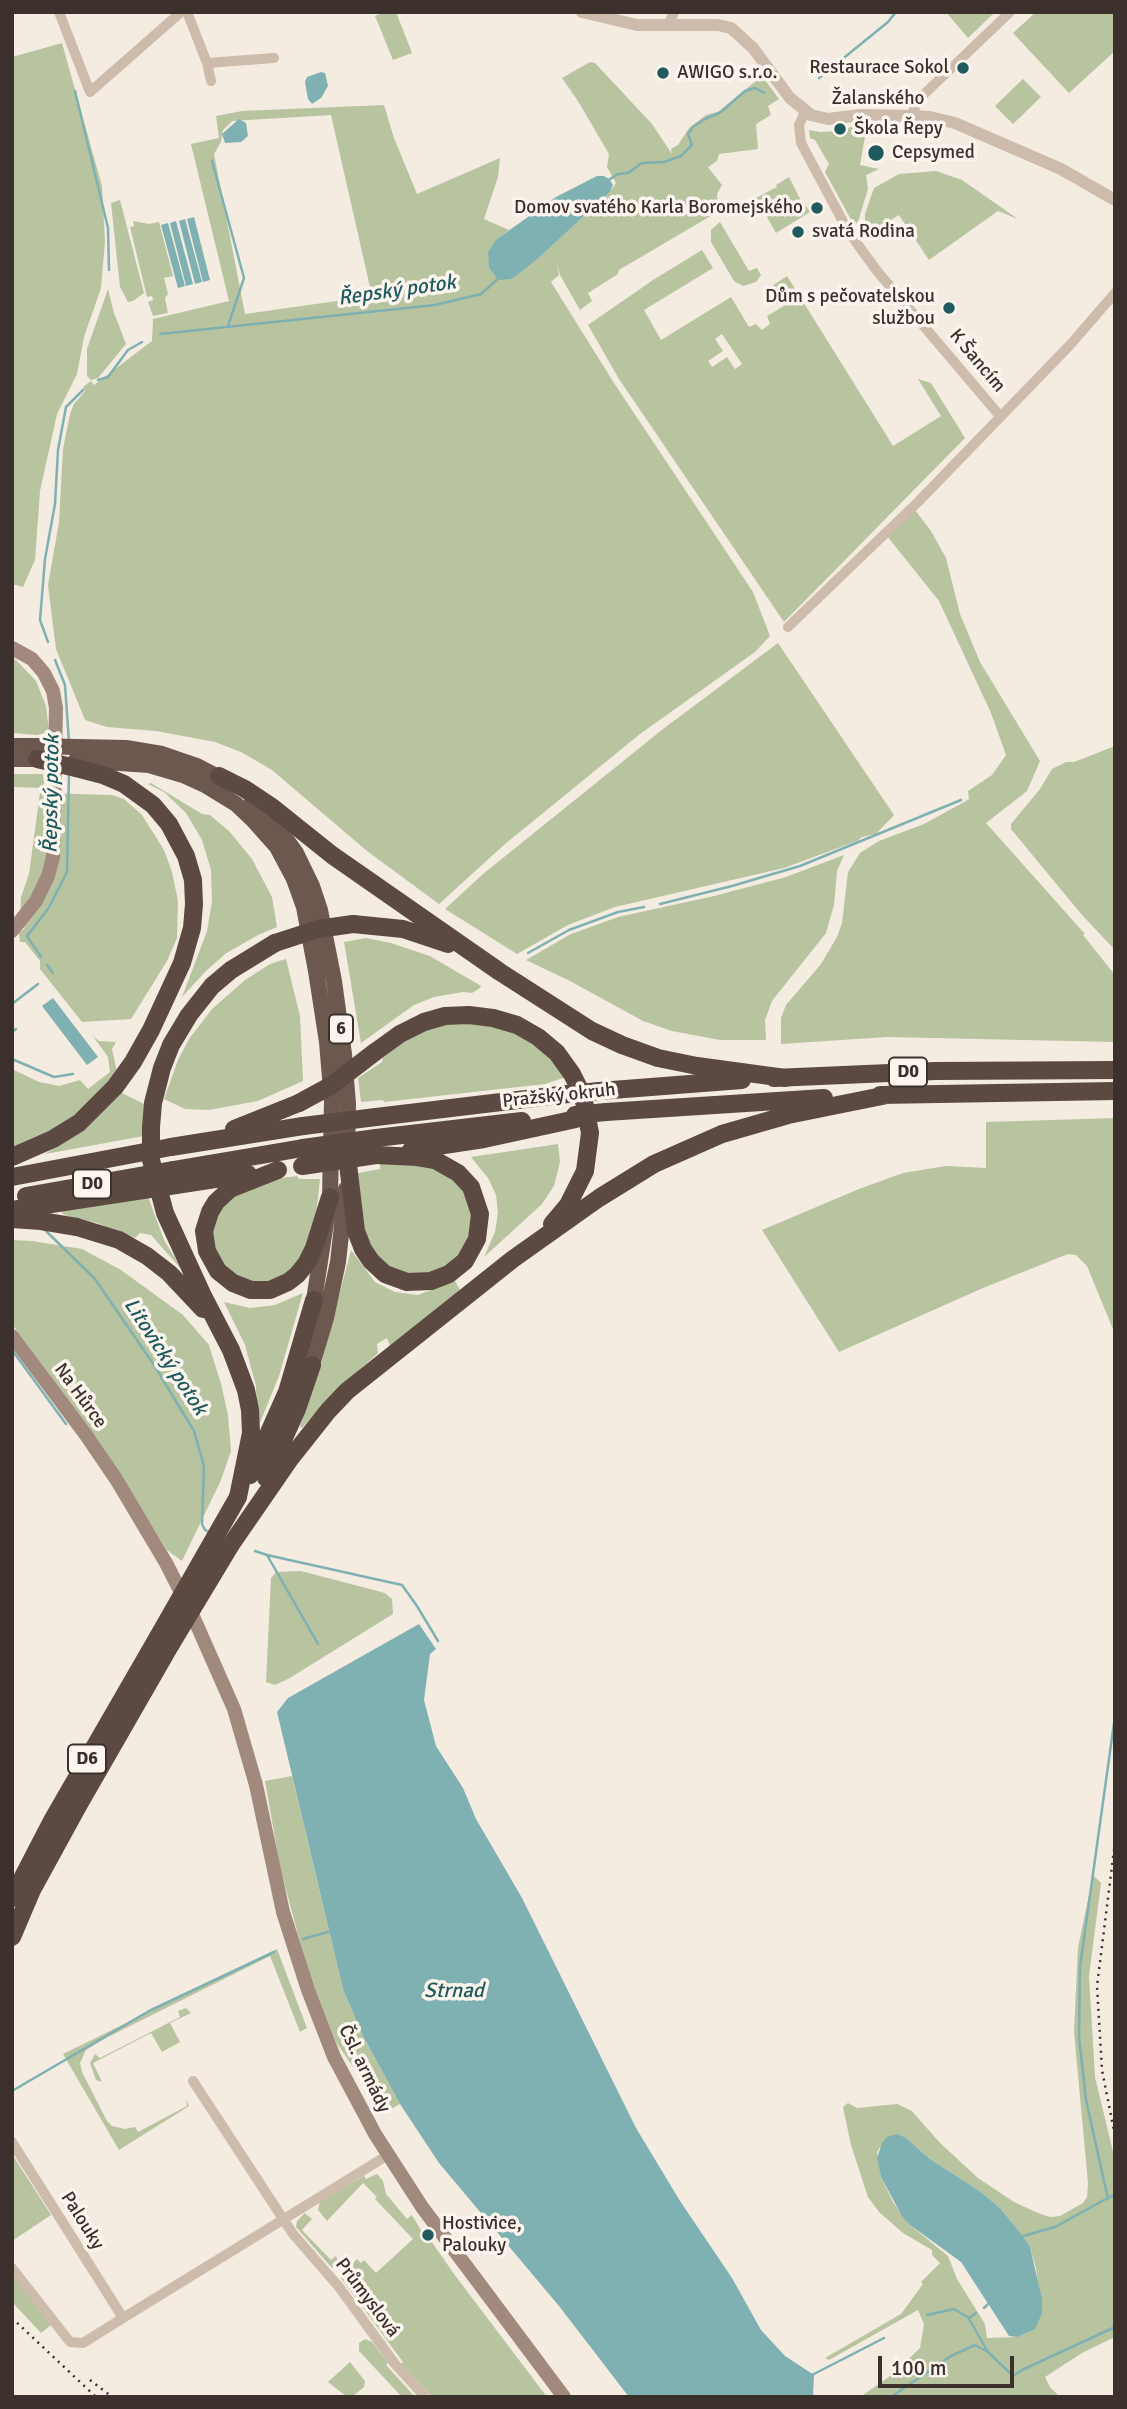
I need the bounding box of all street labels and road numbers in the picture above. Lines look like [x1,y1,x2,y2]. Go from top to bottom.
street label: Žalanského [832,88,924,110]
street label: K Šancím [944,325,1010,397]
road number: 6 [329,1014,353,1044]
road number: D0 [889,1058,927,1086]
street label: Pražský okruh [501,1079,617,1113]
road number: D0 [73,1170,111,1198]
street label: Na Hůrce [49,1359,111,1433]
road number: D6 [68,1744,106,1774]
street label: Čsl. armády [333,2021,395,2117]
street label: Palouky [55,2188,109,2254]
street label: Průmyslová [330,2254,404,2342]

